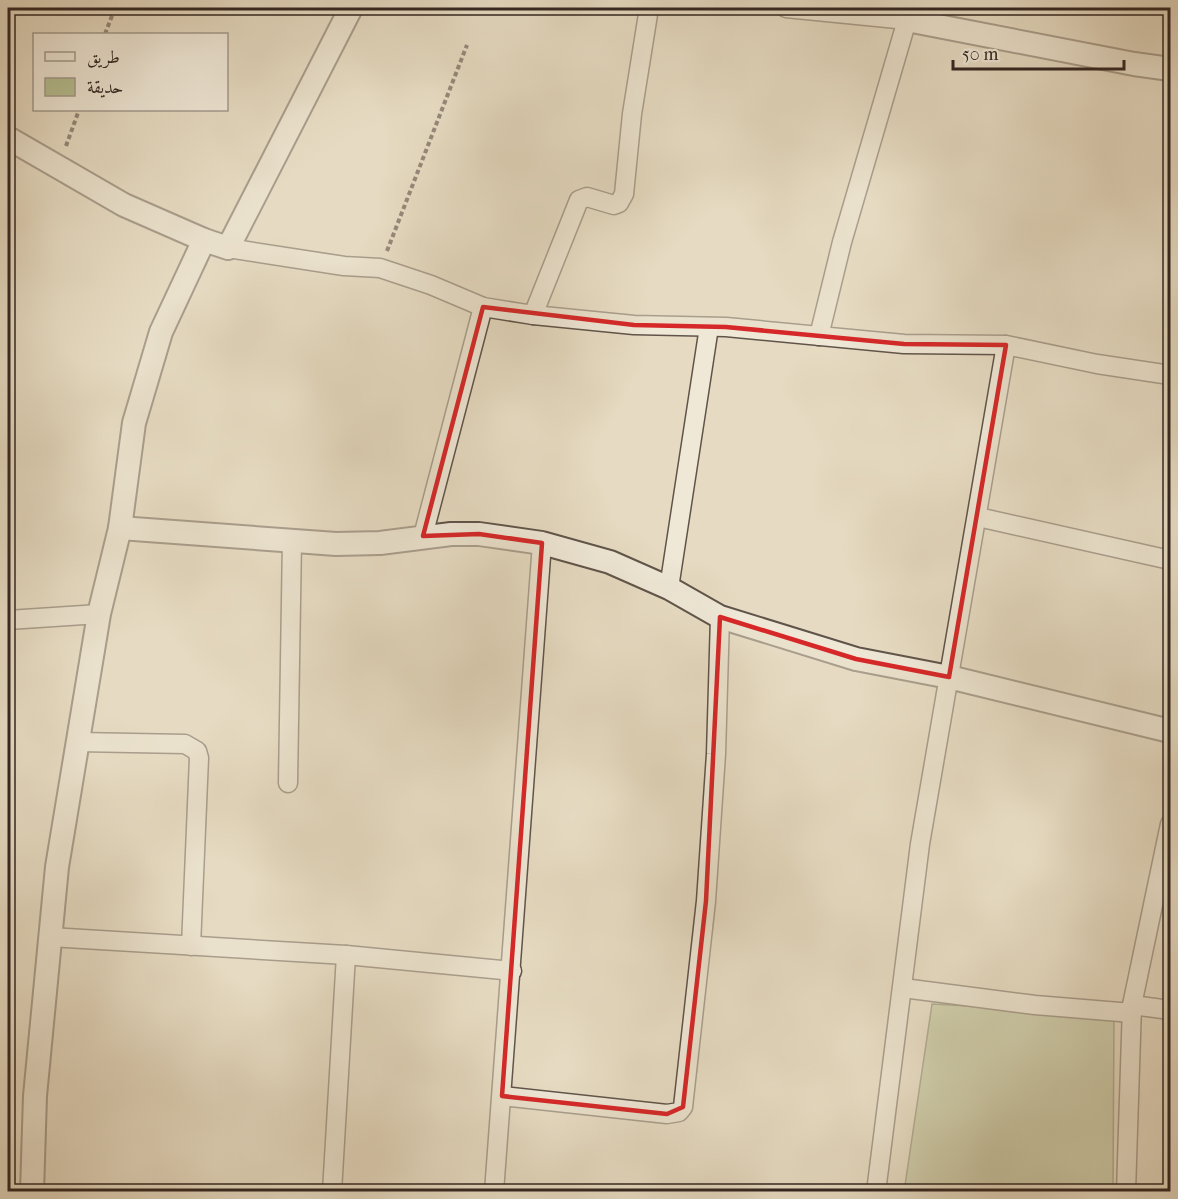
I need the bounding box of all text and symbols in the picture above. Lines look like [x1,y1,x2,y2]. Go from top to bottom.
legend [33,33,228,111]
scale bar [953,33,1124,71]
text: 50 m [962,44,999,65]
text: طريق [87,47,120,69]
text: حديقة [87,77,123,98]

